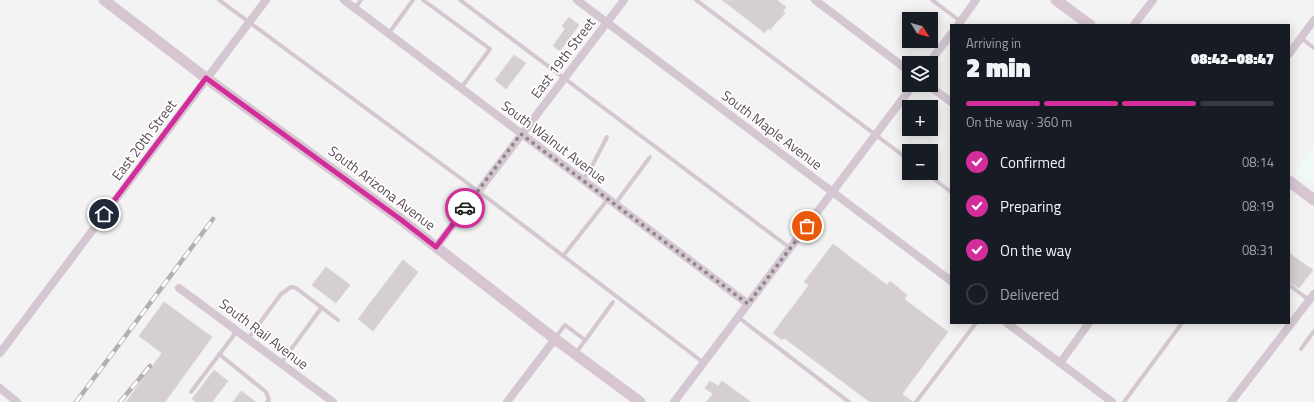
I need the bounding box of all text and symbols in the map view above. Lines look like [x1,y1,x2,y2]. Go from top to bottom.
north arrow [902,12,938,48]
map controls [902,12,938,180]
street label: East 19th Street [525,13,600,103]
text: Arriving in [966,33,1021,53]
text: 08:42–08:47 [1191,47,1274,70]
text: 2 min [966,48,1031,87]
button: layers [902,56,938,92]
street label: South Maple Avenue [718,85,827,174]
street label: East 20th Street [106,95,181,185]
street label: South Walnut Avenue [497,95,611,188]
button: + [902,100,938,136]
text: On the way · 360 m [966,112,1072,132]
street label: South Arizona Avenue [324,140,440,235]
button: − [902,144,938,180]
icon: check [966,151,988,173]
text: Confirmed [1000,151,1065,174]
text: 08:14 [1242,152,1274,172]
courier [445,188,485,228]
icon: check [966,195,988,217]
text: Preparing [1000,195,1061,218]
text: 08:19 [1242,196,1274,216]
pin [87,197,121,231]
icon: car [454,197,476,219]
icon: home [93,203,115,225]
pin [790,209,824,243]
icon: bag [796,215,818,237]
icon: check [966,239,988,261]
text: On the way [1000,239,1072,262]
text: 08:31 [1242,240,1274,260]
text: Delivered [1000,283,1059,306]
street label: South Rail Avenue [215,293,313,374]

